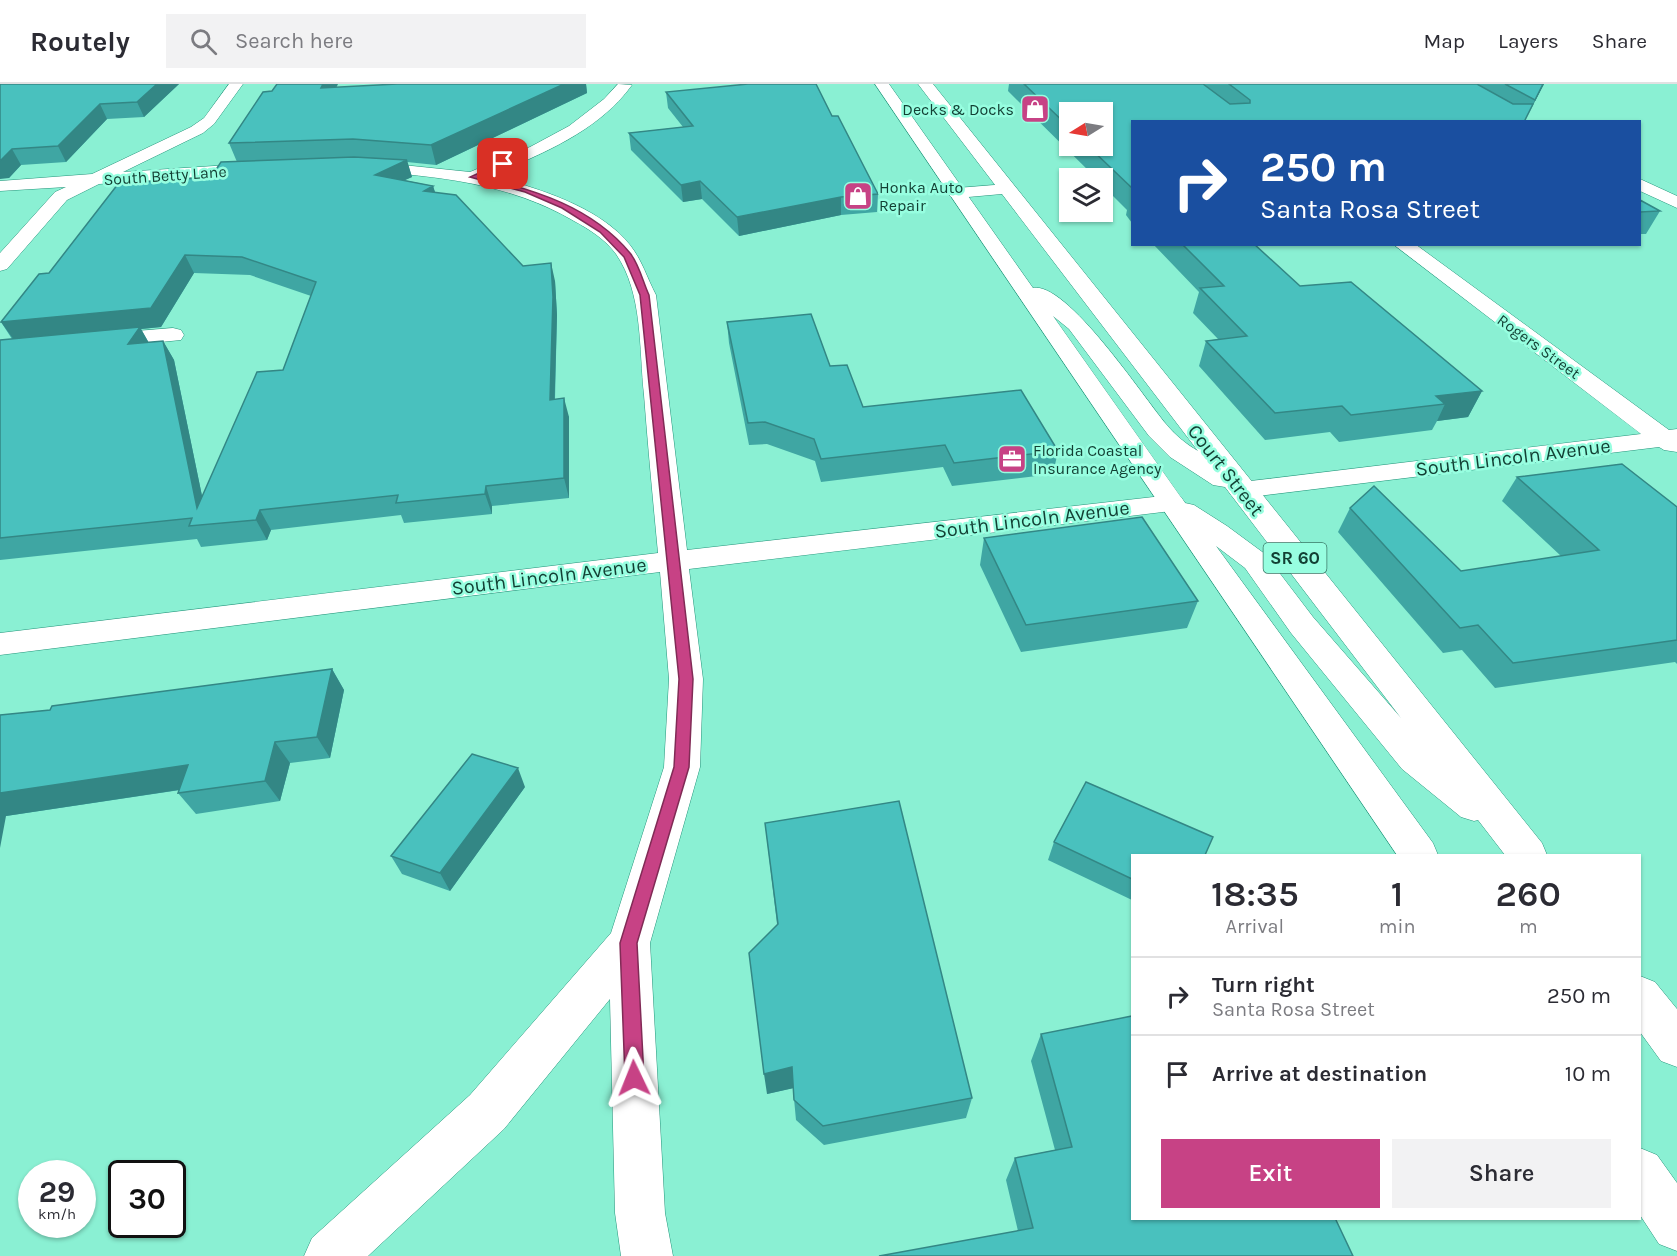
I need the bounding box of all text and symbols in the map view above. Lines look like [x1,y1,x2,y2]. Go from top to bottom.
search box [166,14,586,68]
text: Routely [30,25,130,58]
icon: search [187,25,220,58]
text: Search here [235,28,353,54]
text: Map [1423,29,1465,53]
text: Layers [1498,29,1559,53]
text: Share [1592,29,1647,53]
shop icon: Decks & Docks [1019,93,1051,125]
place label: Decks & Docks [902,100,1014,119]
north arrow [1059,102,1113,156]
map controls [1059,102,1113,222]
pin [477,138,528,189]
text: 250 m [1260,142,1387,192]
icon: right [1161,144,1239,222]
icon: arrive [486,147,519,180]
street label: South Betty Lane [103,162,227,189]
button: layers [1059,168,1113,222]
place label: Honka Auto Repair [879,178,963,215]
shop icon: Honka Auto Repair [842,180,874,212]
text: Santa Rosa Street [1260,193,1480,225]
street label: Rogers Street [1494,310,1584,383]
street label: Court Street [1183,420,1269,521]
street label: South Lincoln Avenue [1414,434,1612,481]
place label: Florida Coastal Insurance Agency [1033,441,1162,478]
office icon: Florida Coastal Insurance Agency [996,443,1028,475]
street label: South Lincoln Avenue [933,496,1131,543]
road number: SR 60 [1264,543,1326,573]
street label: South Lincoln Avenue [450,553,648,600]
text: 18:35 [1211,873,1299,915]
text: 1 [1391,873,1403,915]
text: 260 [1496,873,1561,915]
text: Arrival [1226,915,1284,938]
text: min [1379,915,1416,938]
text: m [1519,915,1538,938]
text: Turn right [1212,972,1315,998]
icon: right [1161,980,1194,1013]
text: 250 m [1547,983,1611,1009]
text: Santa Rosa Street [1212,998,1375,1021]
position arrow [602,1046,666,1110]
icon: arrive [1161,1058,1194,1091]
text: Arrive at destination [1212,1061,1427,1087]
text: 10 m [1565,1061,1611,1087]
button: Exit [1161,1139,1380,1208]
button: Share [1392,1139,1611,1208]
speed limit sign: 30 [108,1160,186,1238]
text: 29 [39,1174,75,1210]
text: km/h [38,1205,76,1223]

